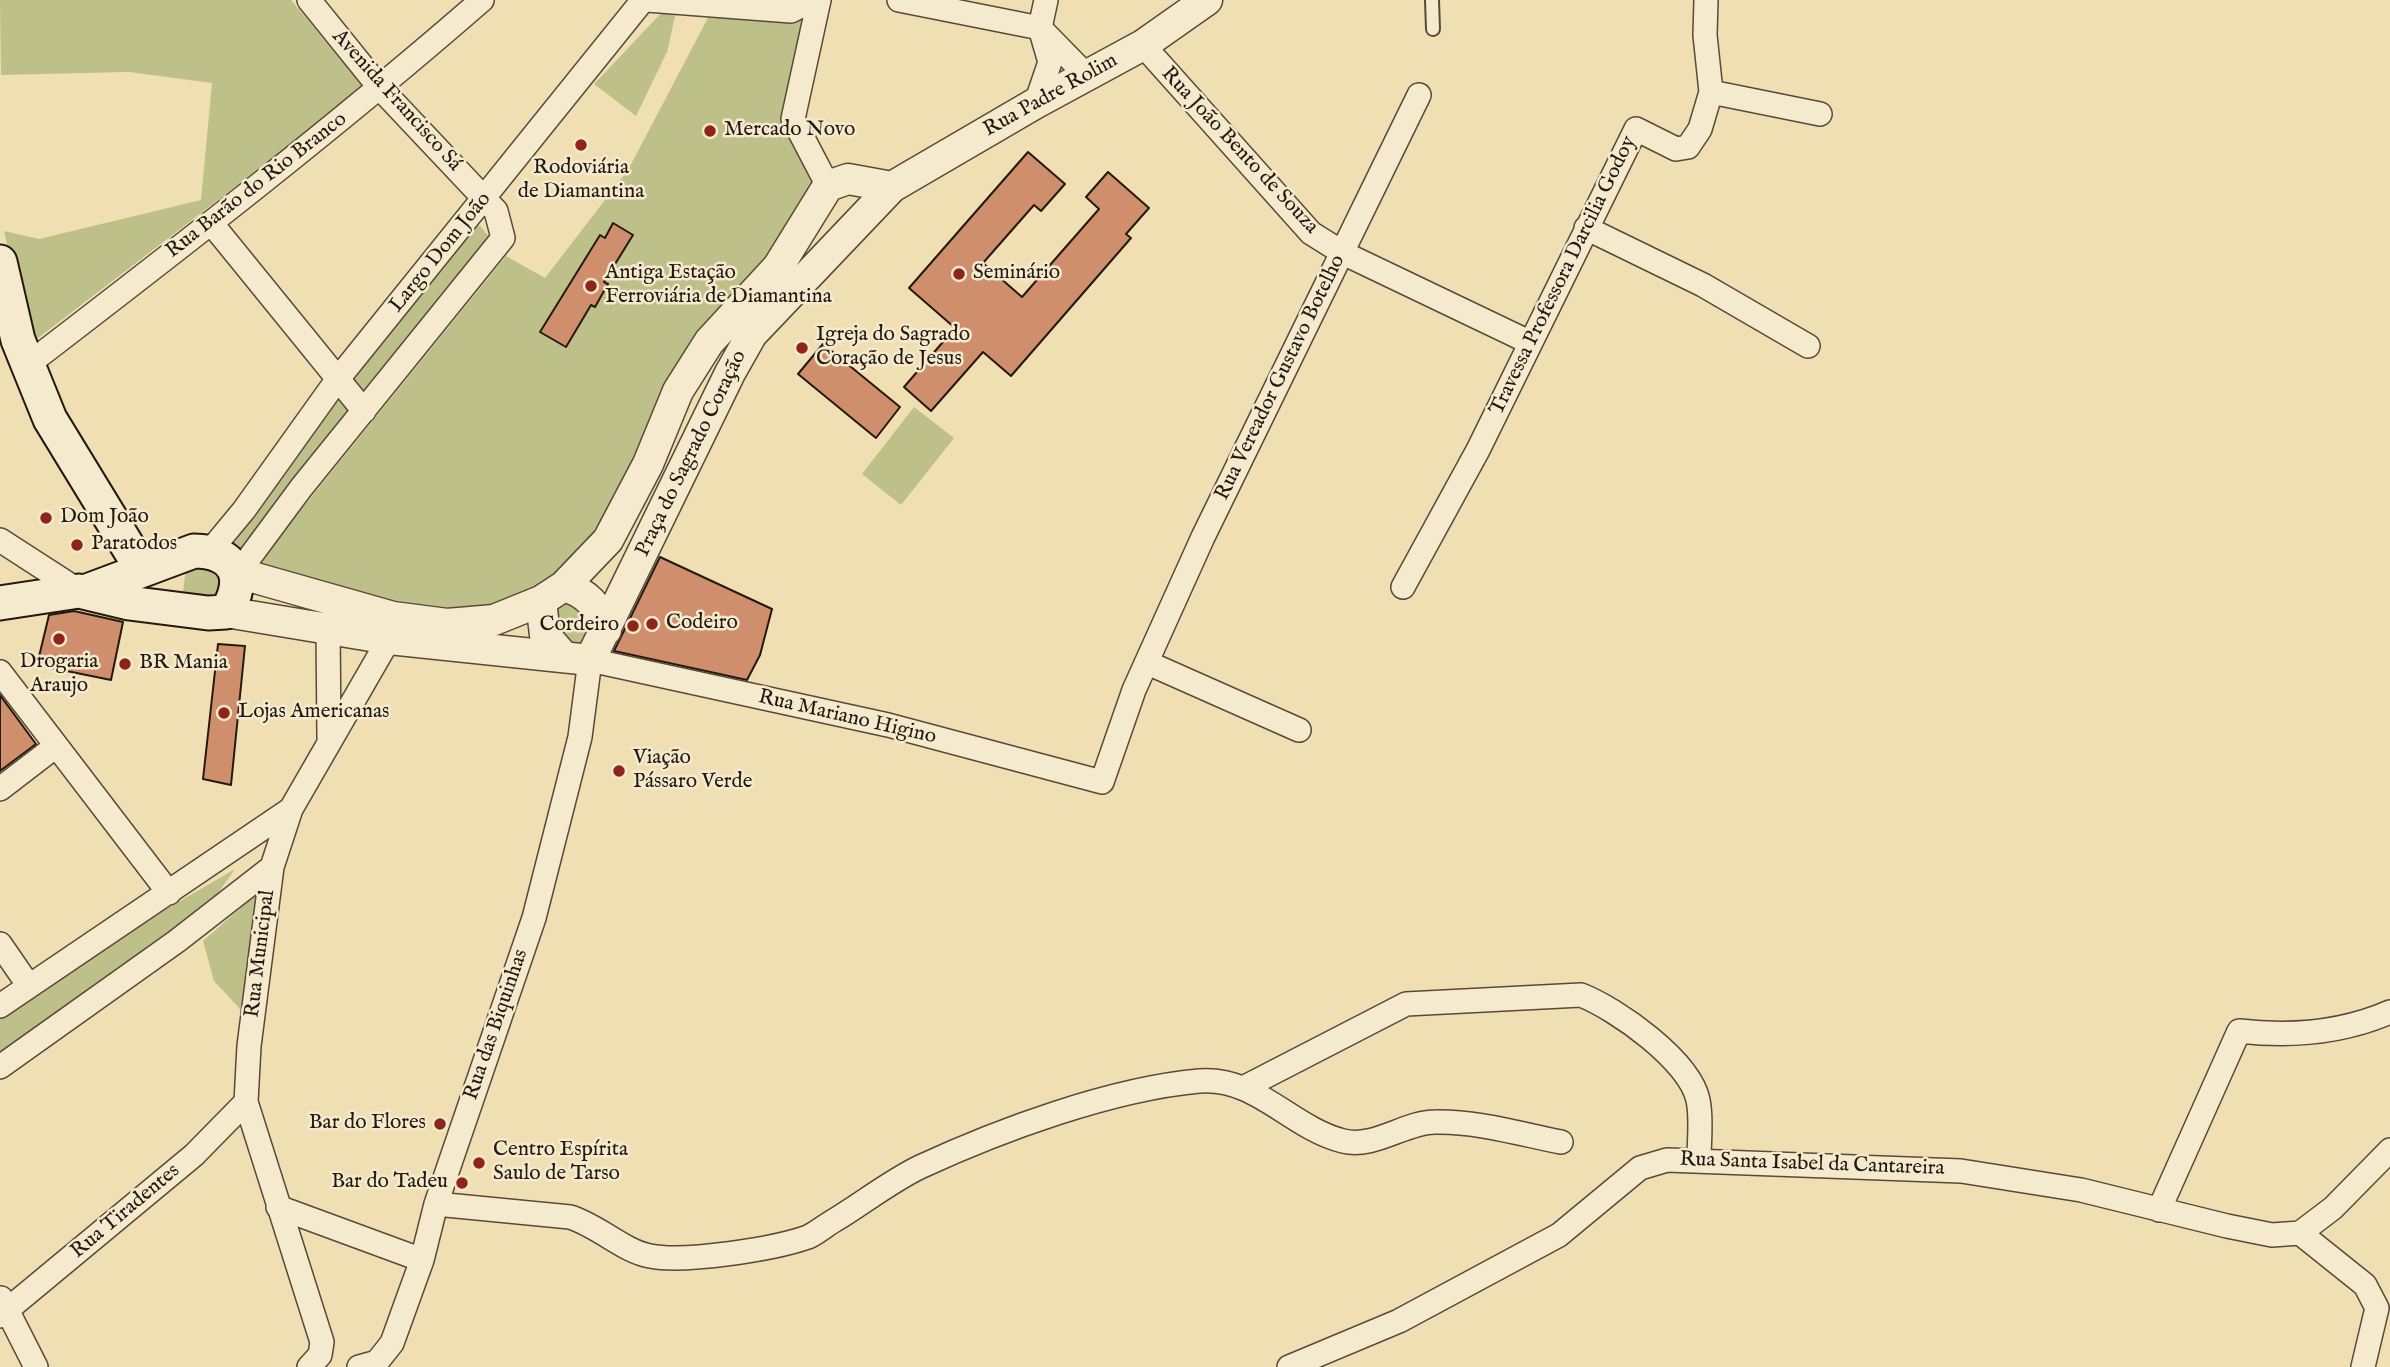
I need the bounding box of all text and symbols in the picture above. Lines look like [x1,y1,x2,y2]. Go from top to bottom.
street label: Avenida Francisco Sá [326,25,466,177]
street label: Rua Padre Rolim [980,49,1122,143]
street label: Rua João Bento de Souza [1155,62,1323,240]
street label: Rua Barão do Rio Branco [162,108,352,264]
place label: Mercado Novo [724,118,855,144]
marker: Mercado Novo [702,123,718,139]
street label: Travessa Professora Darcilia Godoy [1485,132,1643,420]
marker: Rodoviária de Diamantina [573,137,589,153]
place label: Rodoviária de Diamantina [518,156,644,206]
street label: Largo Dom João [385,188,497,318]
street label: Rua Vereador Gustavo Botelho [1210,251,1352,505]
place label: Antiga Estação Ferroviária de Diamantina [605,261,832,311]
place label: Seminário [973,261,1060,287]
marker: Seminário [951,266,967,282]
marker: Antiga Estação Ferroviária de Diamantina [583,278,599,294]
place label: Igreja do Sagrado Coração de Jesus [816,323,970,373]
marker: Igreja do Sagrado Coração de Jesus [794,340,810,356]
street label: Praça do Sagrado Coração [631,347,753,561]
place label: Dom João [60,505,149,531]
marker: Dom João [38,510,54,526]
place label: Paratodos [91,532,177,558]
marker: Paratodos [69,537,85,553]
place label: Codeiro [666,611,738,637]
place label: Cordeiro [540,613,619,639]
marker: Codeiro [644,616,660,632]
marker: Cordeiro [625,618,641,634]
marker: Drogaria Araujo [51,631,67,647]
place label: Drogaria Araujo [20,650,98,700]
place label: BR Mania [139,651,228,677]
marker: BR Mania [117,656,133,672]
street label: Rua Mariano Higino [756,685,938,751]
place label: Lojas Americanas [238,700,389,726]
marker: Lojas Americanas [216,705,232,721]
place label: Viação Pássaro Verde [633,746,752,796]
marker: Viação Pássaro Verde [611,763,627,779]
street label: Rua Municipal [241,889,281,1019]
street label: Rua das Biquinhas [459,946,535,1104]
place label: Bar do Flores [309,1111,426,1137]
marker: Bar do Flores [432,1116,448,1132]
place label: Centro Espírita Saulo de Tarso [493,1138,628,1188]
street label: Rua Santa Isabel da Cantareira [1679,1148,1945,1182]
marker: Centro Espírita Saulo de Tarso [471,1155,487,1171]
street label: Rua Tiradentes [66,1159,186,1265]
place label: Bar do Tadeu [331,1170,448,1196]
marker: Bar do Tadeu [454,1175,470,1191]

